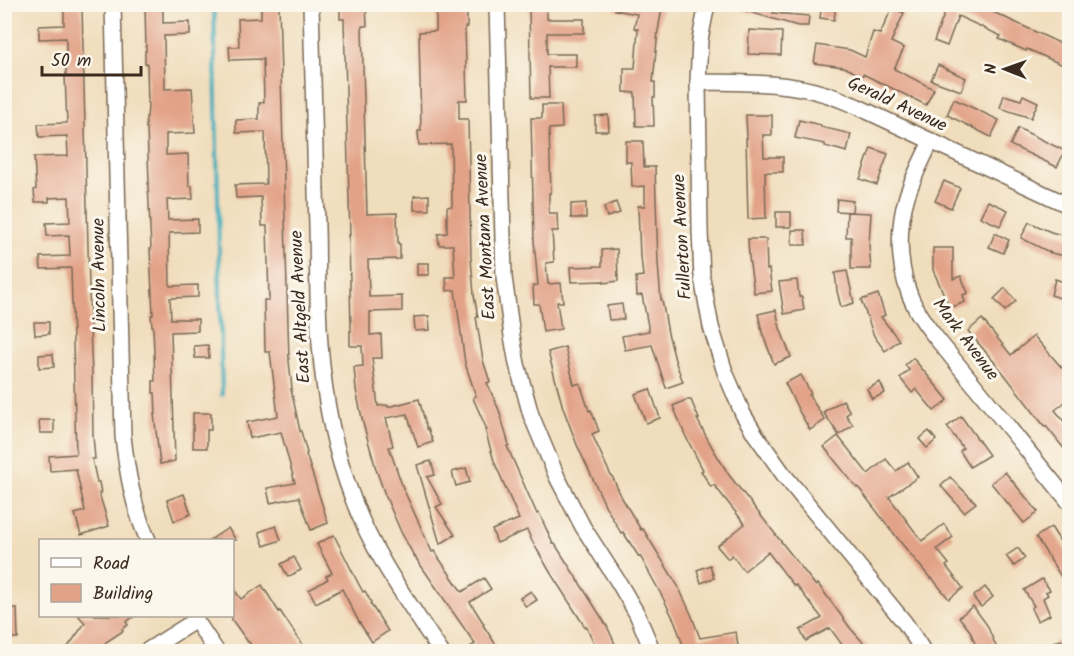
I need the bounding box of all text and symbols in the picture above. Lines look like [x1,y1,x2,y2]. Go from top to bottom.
scale bar [42,39,141,77]
north arrow [975,39,1035,99]
text: 50 m [51,47,91,76]
text: N [979,63,1004,74]
street label: Gerald Avenue [842,69,952,141]
street label: East Montana Avenue [467,153,505,321]
street label: Fullerton Avenue [665,173,701,301]
street label: Lincoln Avenue [85,218,115,332]
street label: East Altgeld Avenue [283,230,319,384]
street label: Mark Avenue [924,292,1006,388]
legend [39,539,234,617]
text: Road [93,550,130,579]
text: Building [93,580,153,609]

